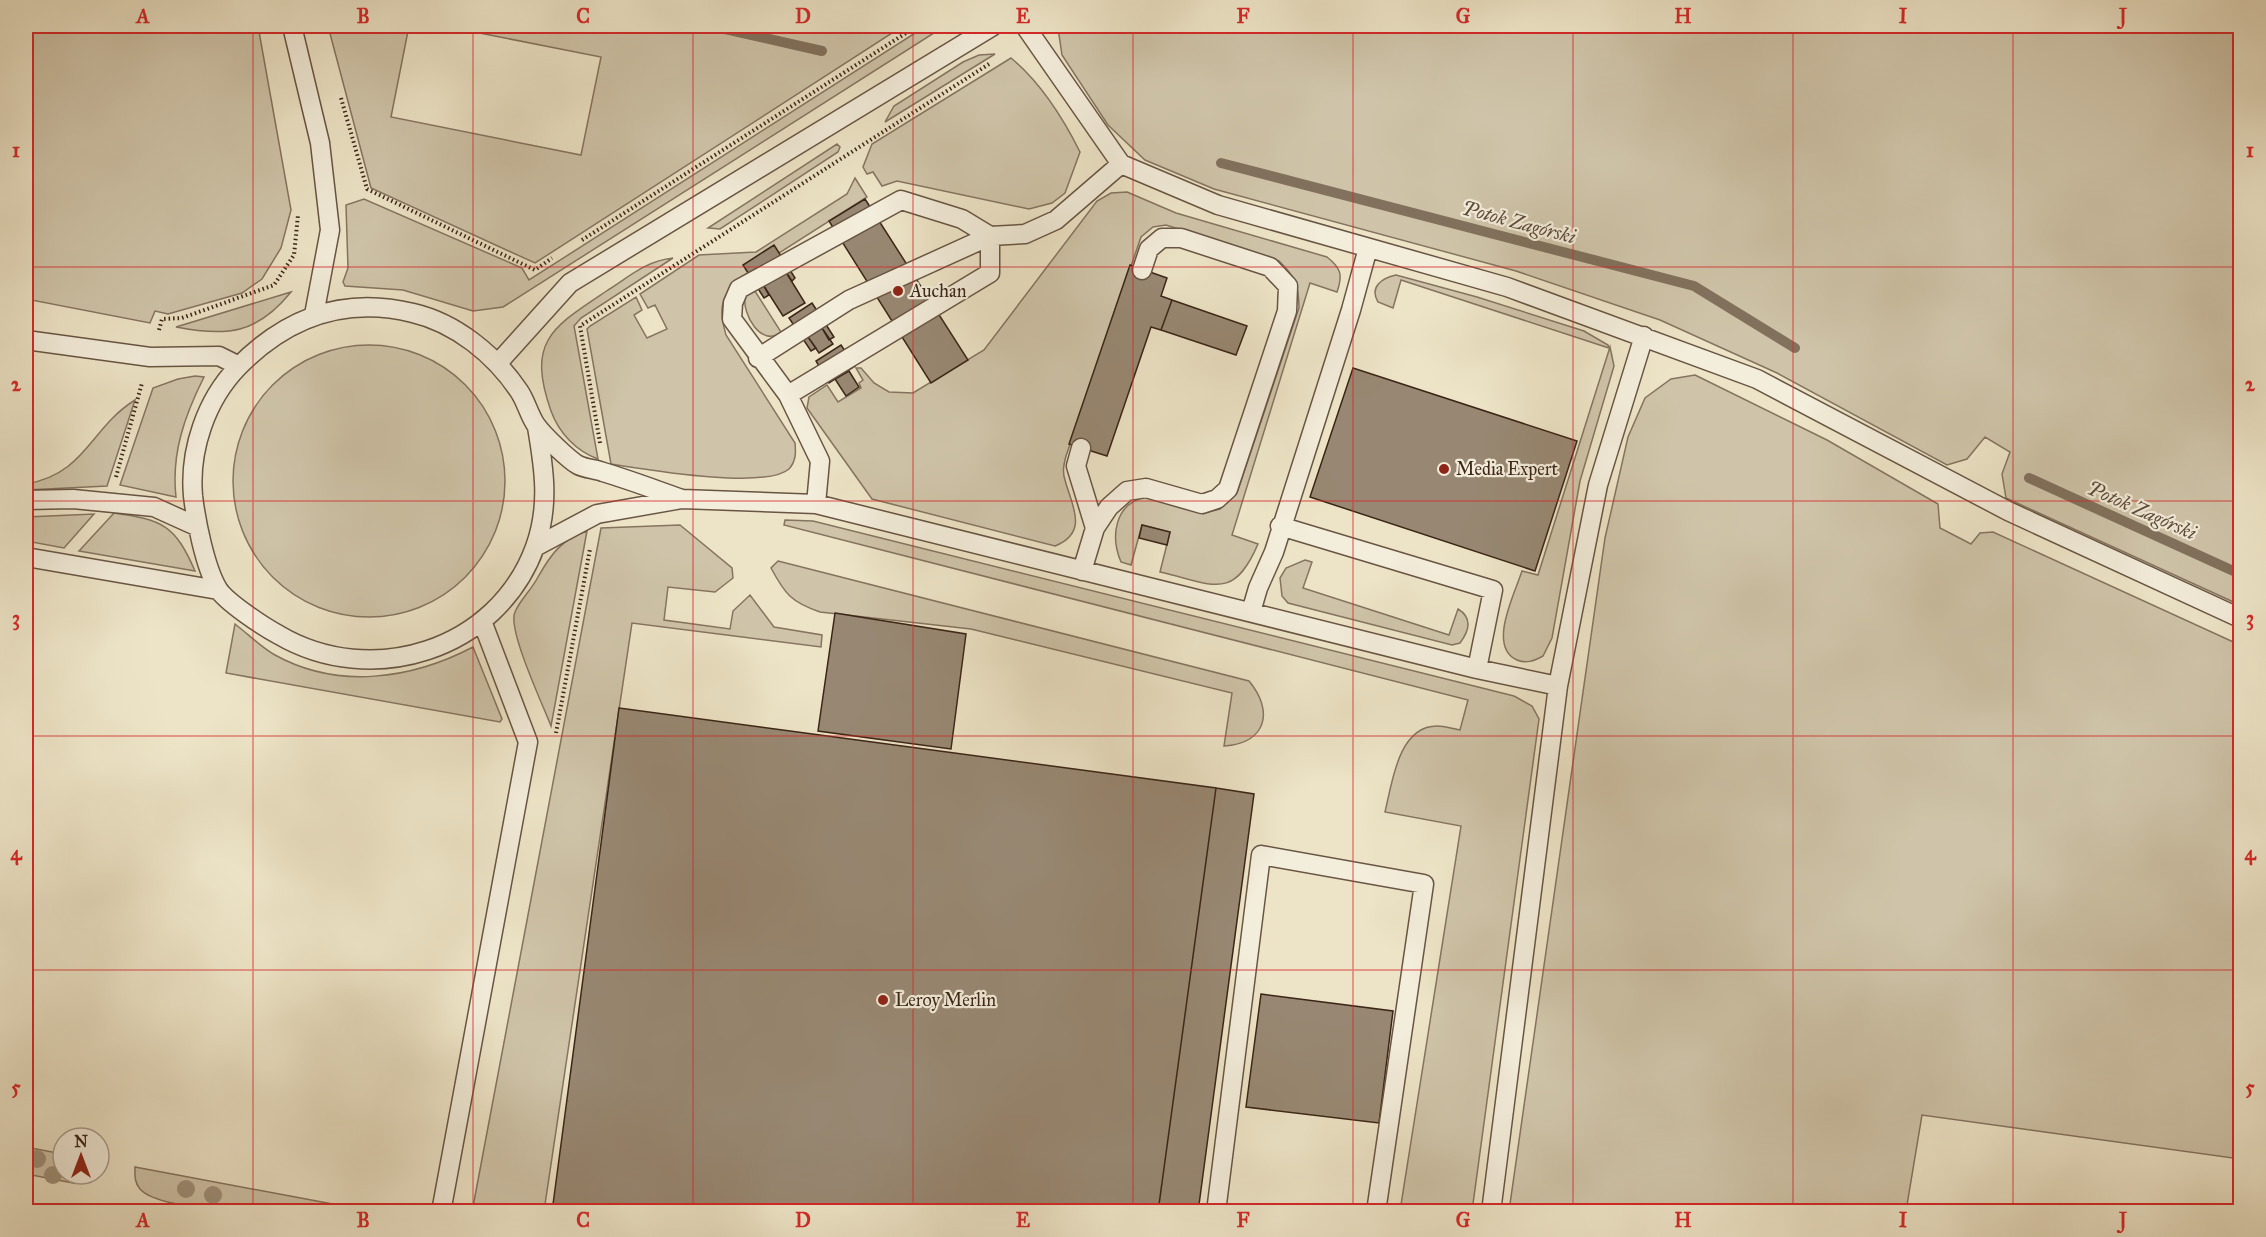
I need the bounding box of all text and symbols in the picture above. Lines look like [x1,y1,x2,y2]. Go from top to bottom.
text: A [134,4,150,28]
text: B [356,4,370,28]
text: C [576,4,590,28]
text: D [795,4,811,28]
text: E [1016,4,1031,28]
text: F [1236,4,1250,28]
text: G [1456,4,1471,28]
text: H [1674,4,1692,28]
text: I [1899,4,1908,28]
text: J [2116,4,2128,30]
text: 1 [12,138,20,162]
text: 1 [2246,138,2254,162]
water label: Potok Zagórski [1460,195,1579,249]
place label: Auchan [909,280,967,302]
marker: Auchan [891,284,905,298]
text: 2 [11,372,22,396]
text: 2 [2245,372,2256,396]
place label: Media Expert [1456,458,1558,480]
marker: Media Expert [1437,462,1451,476]
water label: Potok Zagórski [2084,475,2200,545]
text: 3 [12,606,20,631]
text: 3 [2246,606,2254,631]
text: 4 [10,841,22,866]
text: 4 [2244,841,2256,866]
place label: Leroy Merlin [895,989,996,1011]
marker: Leroy Merlin [876,993,890,1007]
text: 5 [11,1075,21,1099]
text: 5 [2245,1075,2255,1099]
north arrow [51,1126,111,1186]
text: N [74,1132,88,1151]
text: A [134,1208,150,1232]
text: B [356,1208,370,1232]
text: C [576,1208,590,1232]
text: D [795,1208,811,1232]
text: E [1016,1208,1031,1232]
text: F [1236,1208,1250,1232]
text: G [1456,1208,1471,1232]
text: H [1674,1208,1692,1232]
text: I [1899,1208,1908,1232]
text: J [2116,1208,2128,1234]

